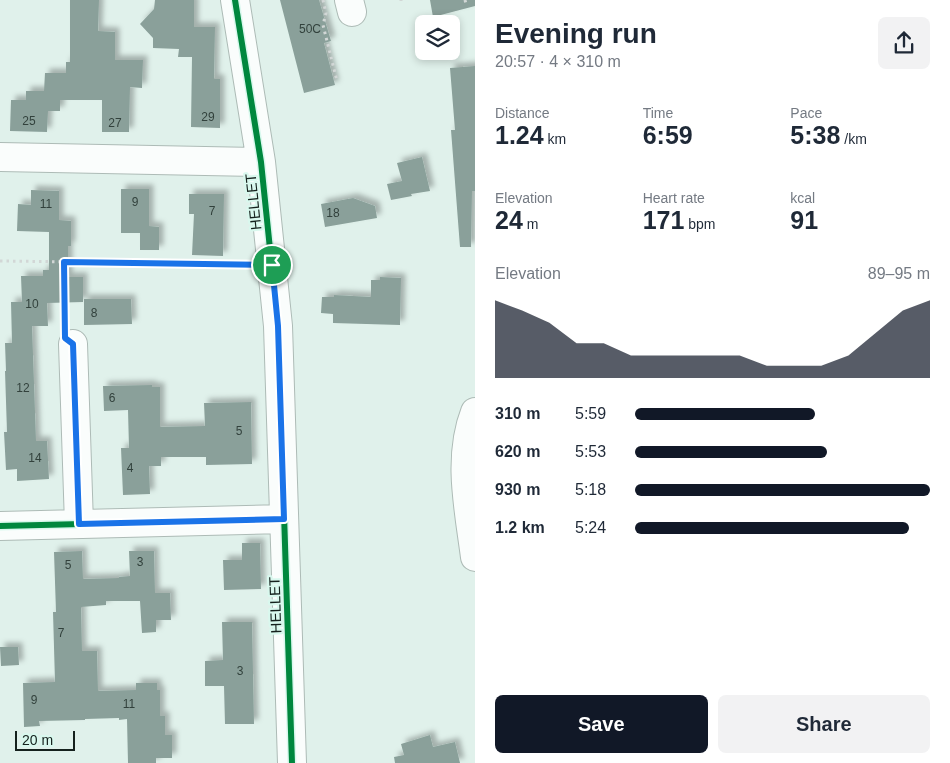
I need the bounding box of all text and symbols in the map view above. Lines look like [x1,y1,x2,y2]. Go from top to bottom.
map controls [415,15,460,60]
button: layers [415,15,460,60]
button: share [878,17,930,69]
text: Evening run [495,18,657,49]
house number: 50C [299,22,321,36]
text: 20:57 · 4 × 310 m [495,53,621,70]
text: Distance [495,105,549,121]
text: Time [643,105,673,121]
text: Pace [790,105,822,121]
house number: 29 [201,110,215,124]
house number: 25 [22,114,36,128]
house number: 27 [108,116,122,130]
text: 1.24 [495,121,544,149]
text: 6:59 [643,121,693,149]
text: 5:38 [790,121,840,149]
text: km [544,131,566,147]
text: /km [840,131,867,147]
street label: HELLET [242,173,264,231]
text: Elevation [495,190,553,206]
text: Heart rate [643,190,705,206]
text: kcal [790,190,815,206]
house number: 9 [132,195,139,209]
house number: 11 [40,197,53,211]
house number: 7 [209,204,216,218]
house number: 18 [326,206,340,220]
text: 24 [495,206,523,234]
text: 171 [643,206,684,234]
text: 91 [790,206,818,234]
text: m [523,216,538,232]
text: bpm [684,216,716,232]
pin [251,244,293,286]
icon: arrive [258,251,286,279]
text: Elevation [495,265,561,282]
text: 89–95 m [868,265,930,282]
house number: 10 [25,297,39,311]
house number: 8 [91,306,98,320]
house number: 12 [16,381,30,395]
house number: 6 [109,391,116,405]
text: 310 m [495,405,540,422]
text: 5:59 [575,405,606,422]
house number: 5 [236,424,243,438]
text: 620 m [495,443,540,460]
text: 5:53 [575,443,606,460]
house number: 14 [28,451,42,465]
house number: 4 [127,461,134,475]
text: 930 m [495,481,540,498]
text: 5:18 [575,481,606,498]
text: 1.2 km [495,519,545,536]
text: 5:24 [575,519,606,536]
house number: 3 [137,555,144,569]
house number: 5 [65,558,72,572]
street label: HELLET [266,576,284,634]
house number: 7 [58,626,65,640]
house number: 3 [237,664,244,678]
house number: 9 [31,693,38,707]
button: Save [495,695,708,753]
button: Share [718,695,930,753]
house number: 11 [123,697,136,711]
scale bar [15,728,75,751]
text: 20 m [22,732,53,748]

